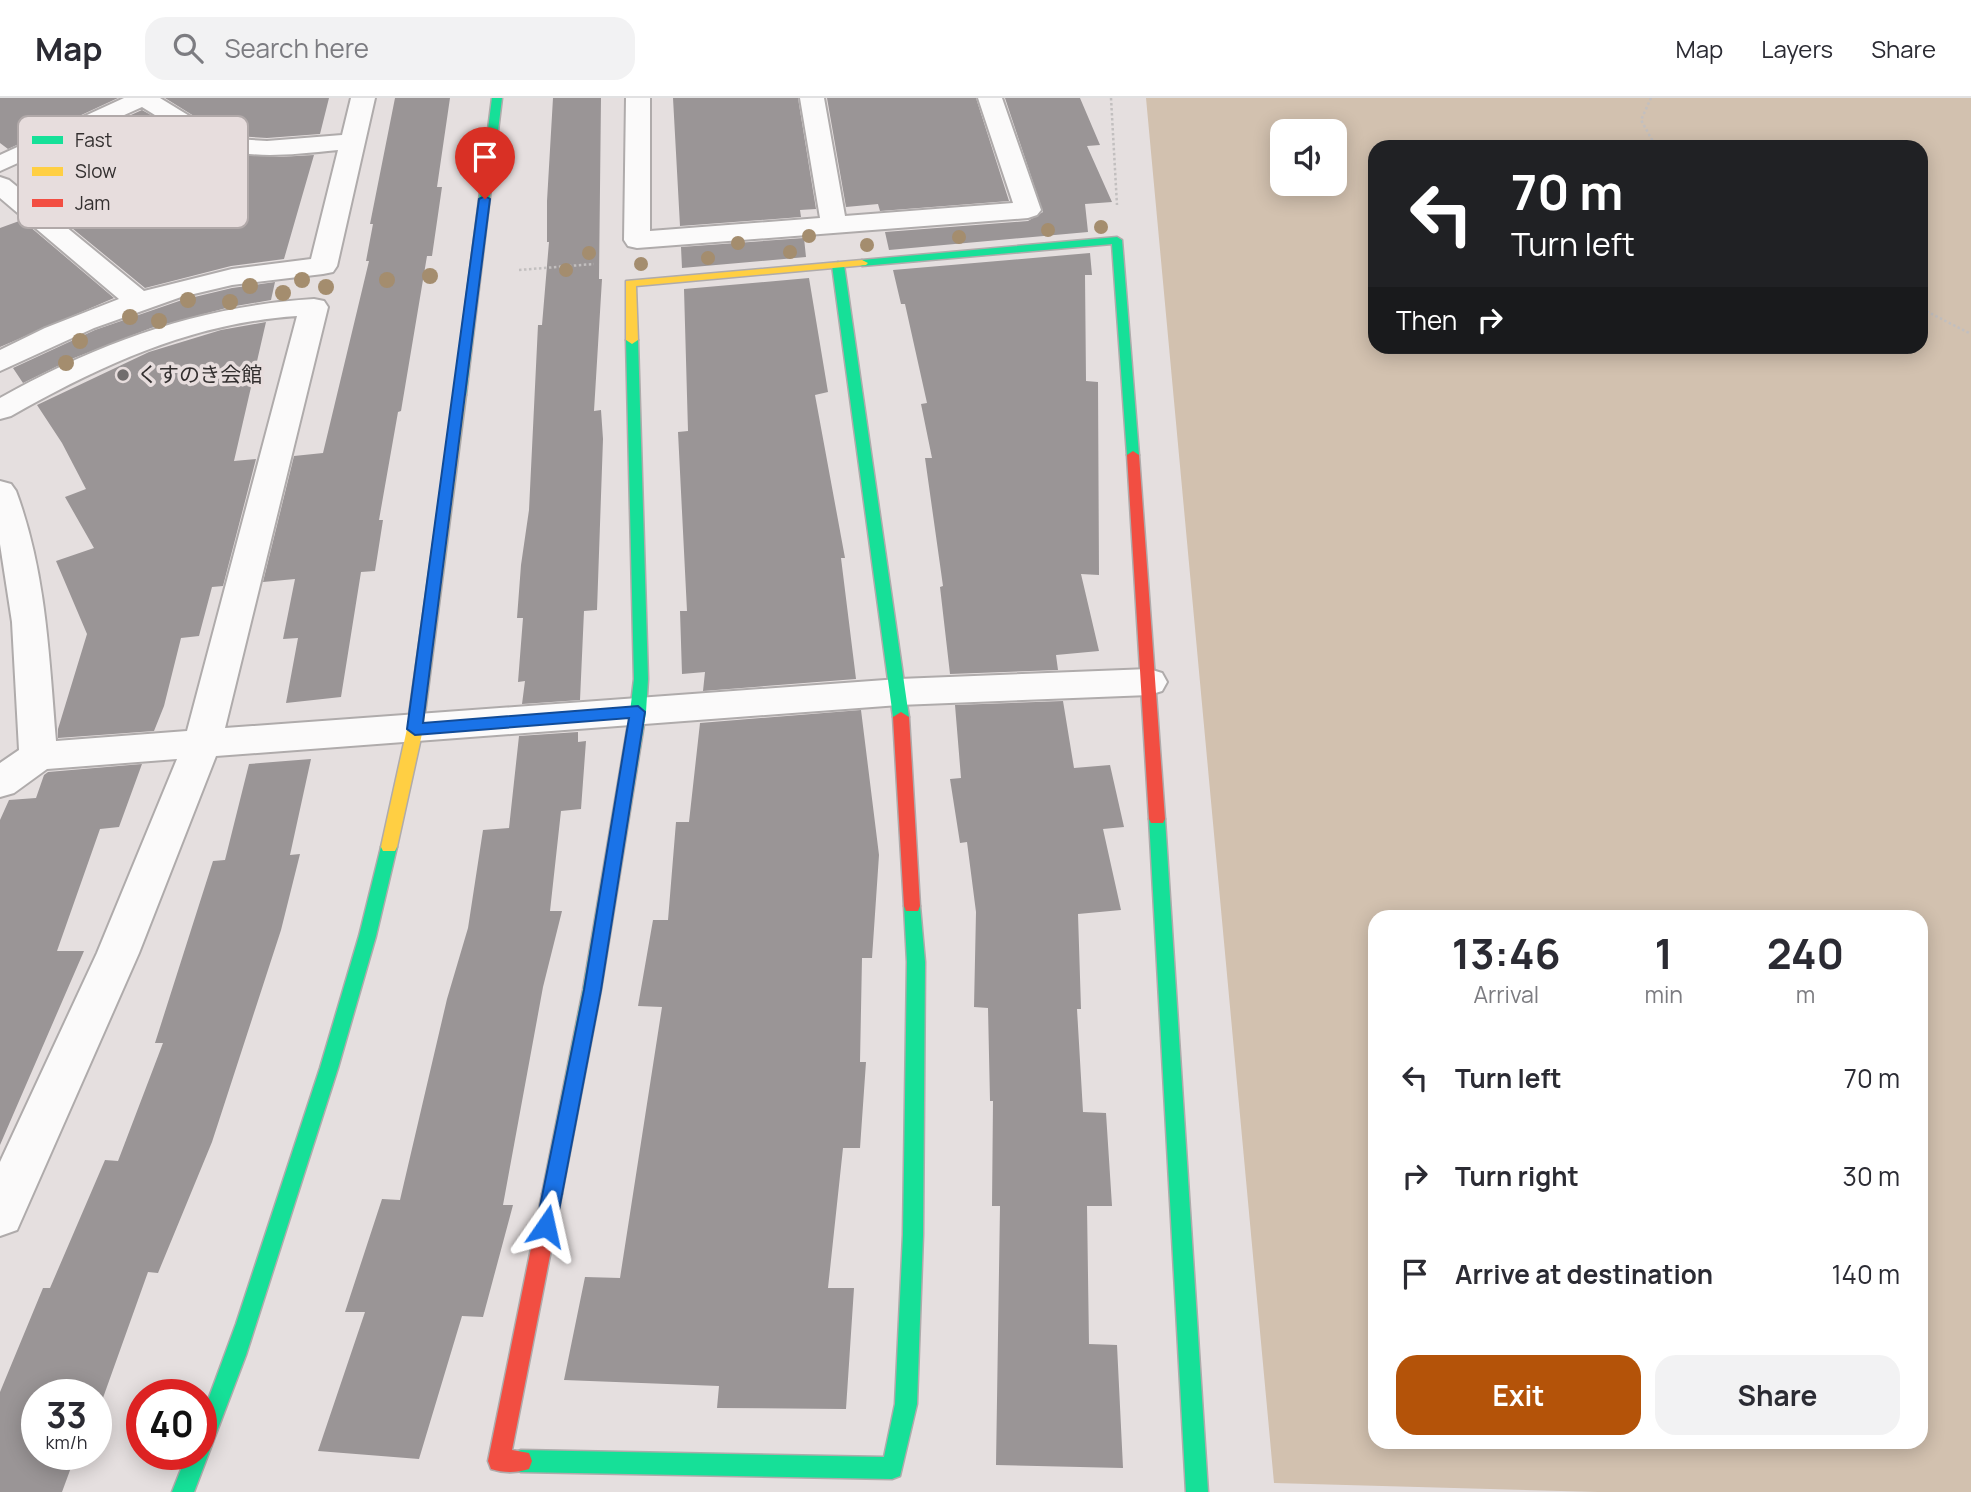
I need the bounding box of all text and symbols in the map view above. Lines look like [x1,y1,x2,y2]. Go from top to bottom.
search box [145,17,635,80]
text: Map [35,26,103,71]
icon: search [169,29,207,67]
text: Search here [225,30,369,66]
text: Map [1676,32,1723,65]
text: Layers [1761,32,1833,65]
text: Share [1871,32,1936,65]
legend [18,116,248,228]
map controls [1270,119,1347,196]
button: sound [1270,119,1347,196]
text: Fast [75,127,112,153]
pin [455,127,515,199]
icon: arrive [466,138,504,176]
text: Slow [75,158,117,184]
text: 70 m [1511,158,1623,225]
icon: left [1396,168,1487,259]
text: Jam [75,190,110,216]
text: Turn left [1511,222,1635,266]
icon: right [1471,301,1509,339]
text: Then [1396,302,1457,338]
place label: くすのき会館 [137,360,262,388]
marker: くすのき会館 [115,367,131,383]
text: 13:46 [1452,924,1561,982]
text: 1 [1655,924,1673,982]
text: 240 [1767,924,1844,982]
text: Arrival [1473,978,1539,1010]
text: min [1644,978,1683,1010]
text: m [1796,978,1815,1010]
icon: left [1396,1059,1434,1097]
text: Turn left [1455,1060,1562,1096]
text: 70 m [1844,1060,1900,1096]
icon: right [1396,1157,1434,1195]
text: Turn right [1455,1158,1579,1194]
text: 30 m [1843,1158,1900,1194]
position arrow [509,1189,583,1263]
icon: arrive [1396,1255,1434,1293]
text: Arrive at destination [1455,1256,1713,1292]
text: 140 m [1831,1256,1900,1292]
button: Exit [1396,1355,1641,1435]
button: Share [1655,1355,1900,1435]
speed limit sign: 40 [126,1379,217,1470]
text: 33 [46,1391,87,1439]
text: km/h [46,1430,87,1454]

